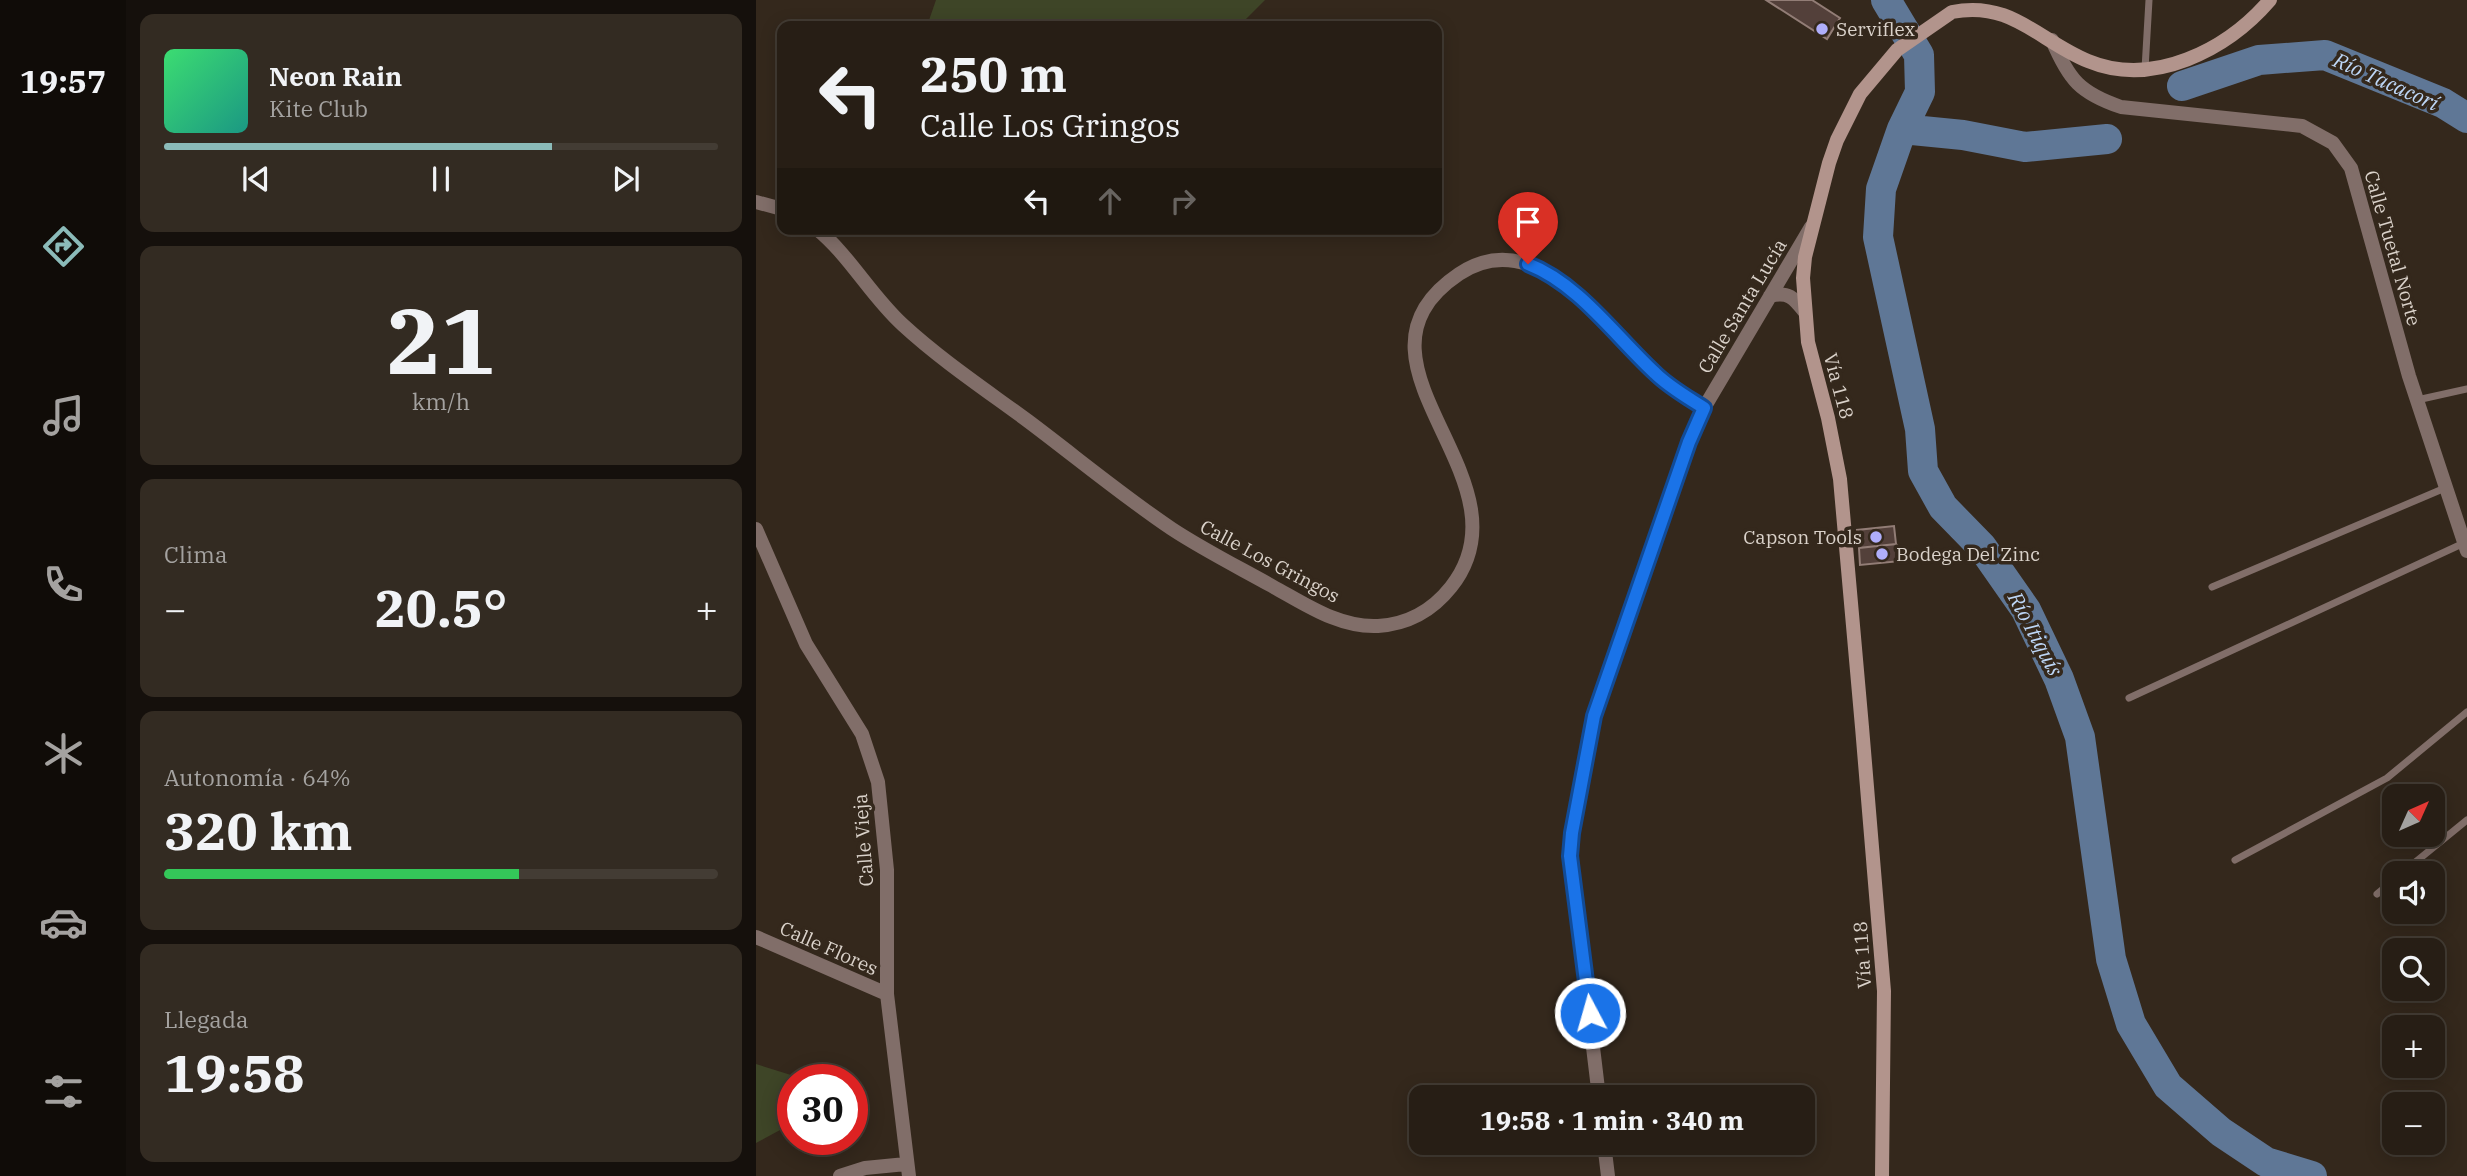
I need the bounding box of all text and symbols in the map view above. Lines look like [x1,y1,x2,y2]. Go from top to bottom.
place label: Serviflex [1836,17,1915,41]
marker: Serviflex [1814,21,1830,37]
text: 250 m [920,42,1067,105]
water label: Río Tacacorí [2328,45,2445,117]
icon: left [805,49,896,140]
text: Neon Rain [269,59,402,93]
text: 19:57 [20,60,106,102]
text: Kite Club [269,93,368,123]
text: Calle Los Gringos [920,104,1180,146]
icon: previous [237,160,275,198]
icon: pause [422,160,460,198]
icon: next [607,160,645,198]
street label: Calle Tuetal Norte [2359,168,2427,328]
icon: left [1018,182,1056,220]
icon: ahead [1091,182,1129,220]
icon: right [1164,182,1202,220]
pin [1498,192,1558,264]
icon: arrive [1509,203,1547,241]
icon: directions [39,222,88,271]
street label: Calle Santa Lucía [1692,234,1792,378]
text: 21 [386,281,496,399]
street label: Vía 118 [1819,350,1859,422]
text: km/h [412,386,470,416]
icon: music [39,391,88,440]
street label: Calle Los Gringos [1196,514,1344,608]
place label: Capson Tools [1743,525,1862,549]
marker: Capson Tools [1868,529,1884,545]
text: Clima [164,539,228,569]
place label: Bodega Del Zinc [1896,542,2040,566]
marker: Bodega Del Zinc [1874,546,1890,562]
icon: phone [39,560,88,609]
text: 20.5° [375,574,507,641]
text: − [164,584,187,633]
text: + [695,584,718,633]
water label: Río Itiquís [2002,586,2070,681]
icon: climate [39,729,88,778]
text: Autonomía · 64% [164,762,351,792]
north arrow [2382,784,2445,847]
map controls [2382,784,2445,1155]
street label: Calle Vieja [848,793,878,887]
text: 320 km [164,797,353,864]
button: sound [2382,861,2445,924]
icon: car [39,898,88,947]
street label: Calle Flores [776,916,882,980]
street label: Vía 118 [1848,921,1876,989]
button: search [2382,938,2445,1001]
position arrow [1553,976,1627,1050]
text: Llegada [164,1004,248,1034]
button: + [2382,1015,2445,1078]
text: 19:58 [164,1039,305,1106]
speed limit sign: 30 [777,1064,868,1155]
icon: filters [39,1067,88,1116]
button: − [2382,1092,2445,1155]
text: 19:58 · 1 min · 340 m [1480,1103,1744,1137]

